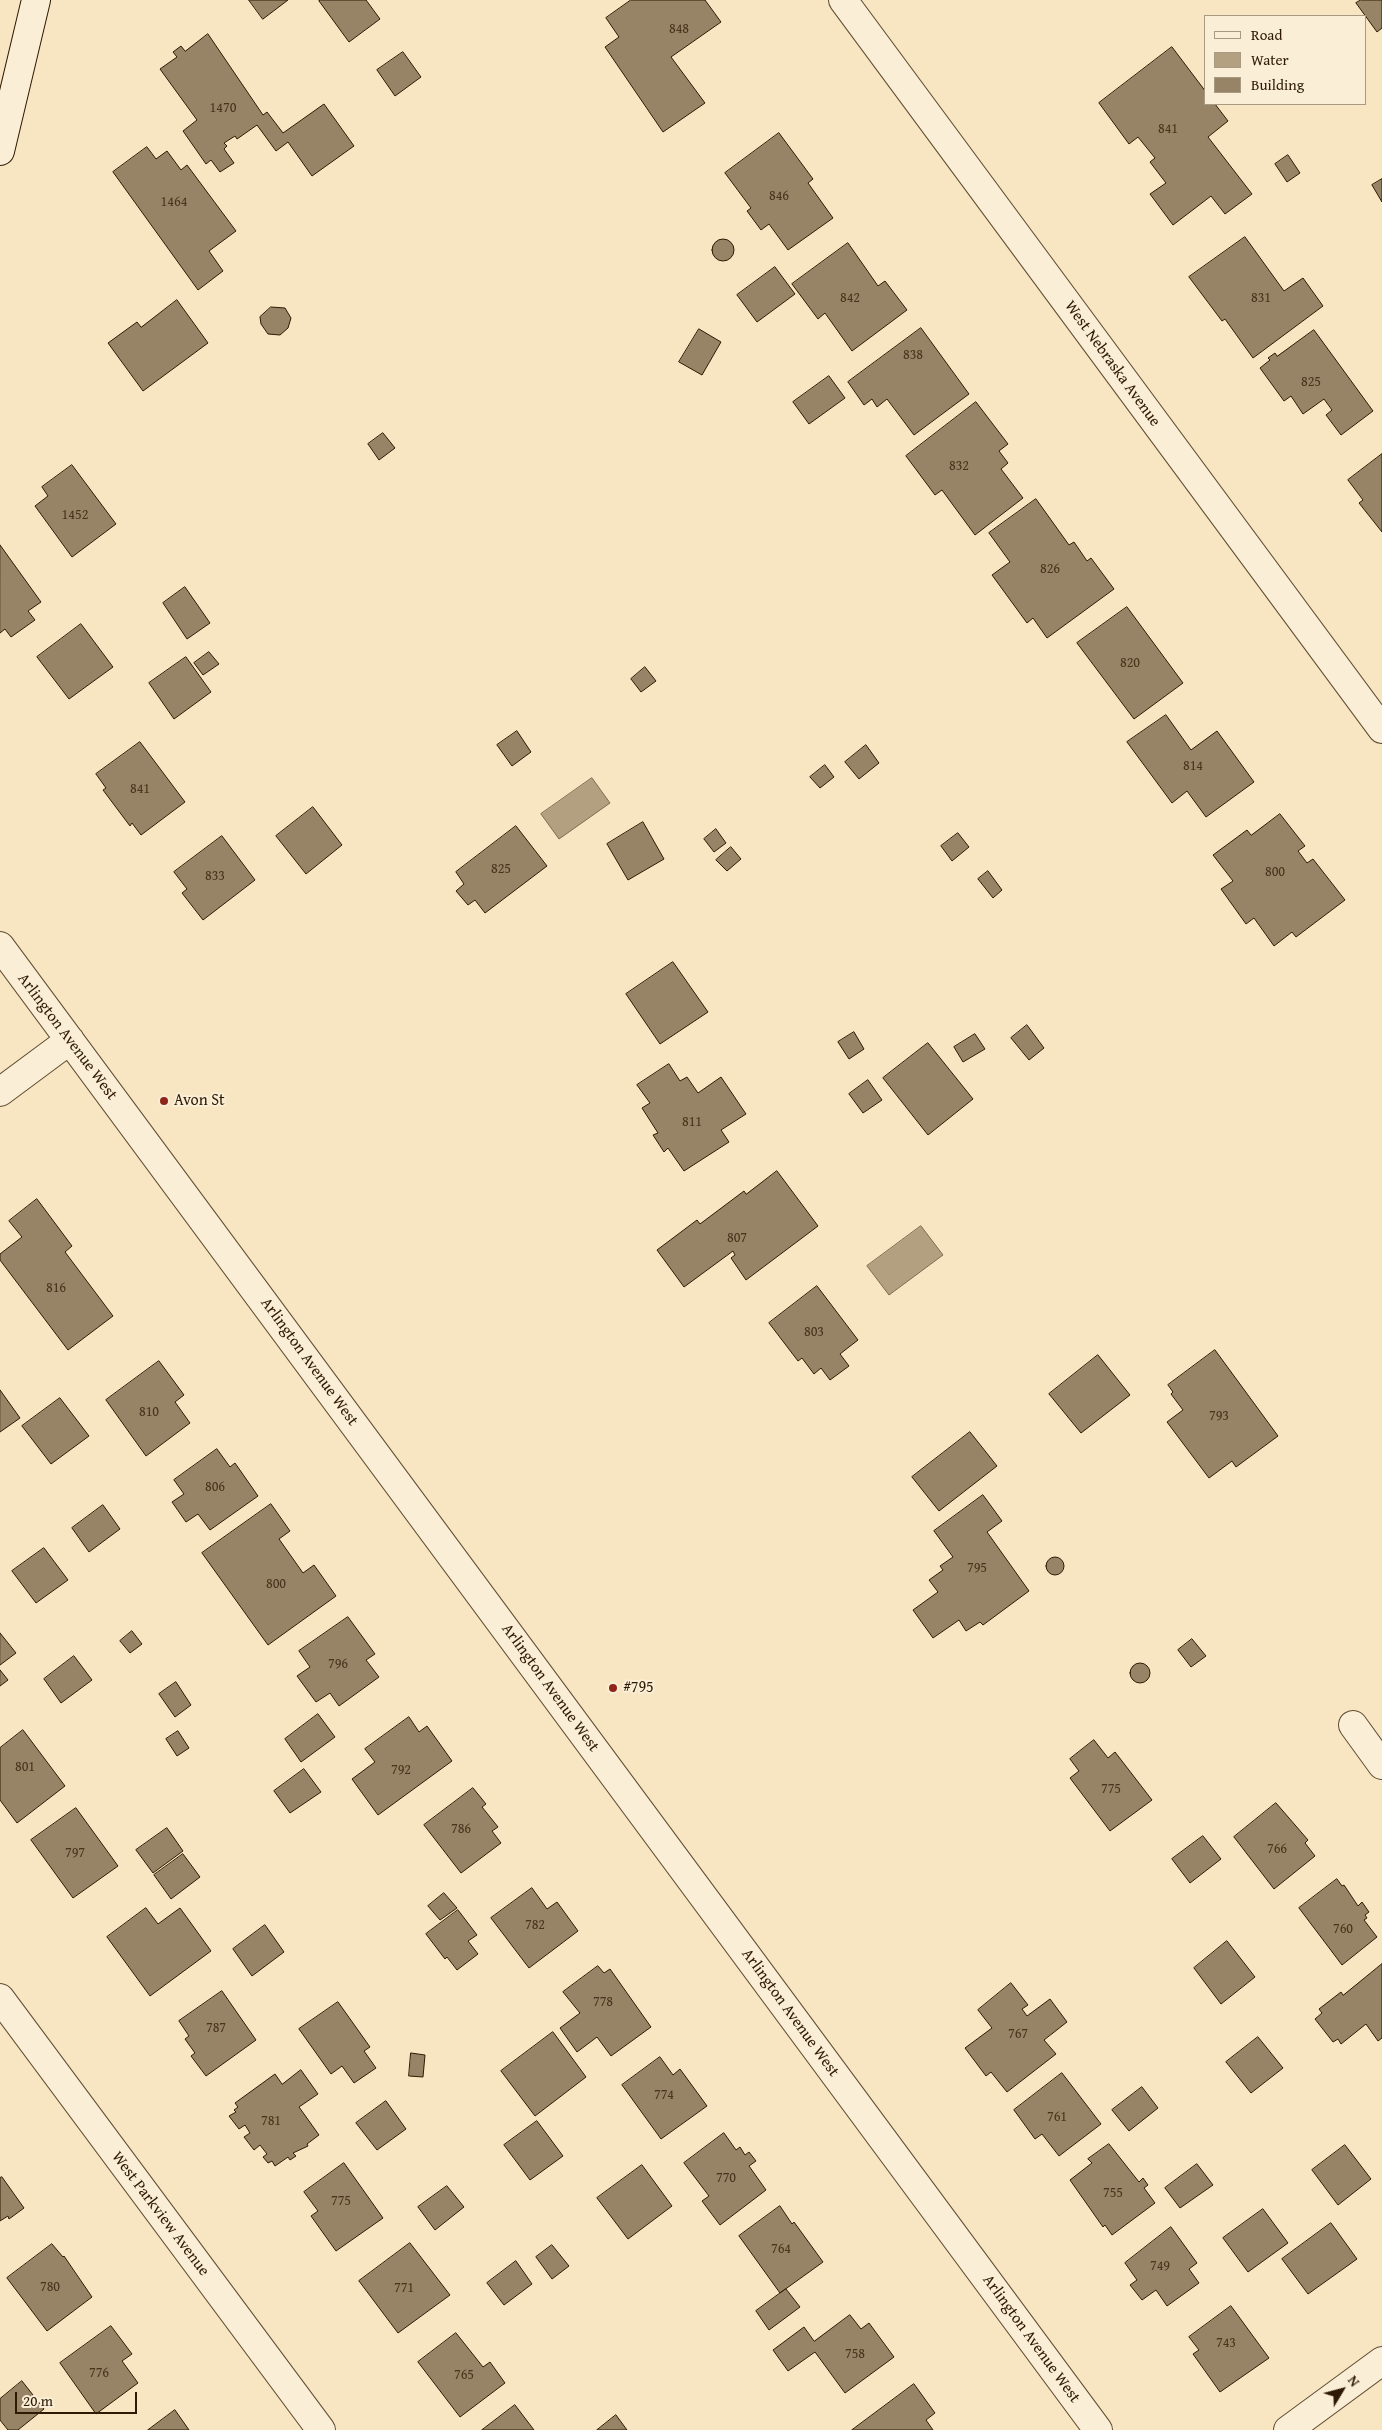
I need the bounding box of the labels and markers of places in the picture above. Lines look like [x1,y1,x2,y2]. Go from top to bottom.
place label: Avon St [174,1091,225,1111]
marker: Avon St [158,1095,170,1107]
place label: #795 [623,1678,654,1698]
marker: #795 [607,1682,619,1694]

